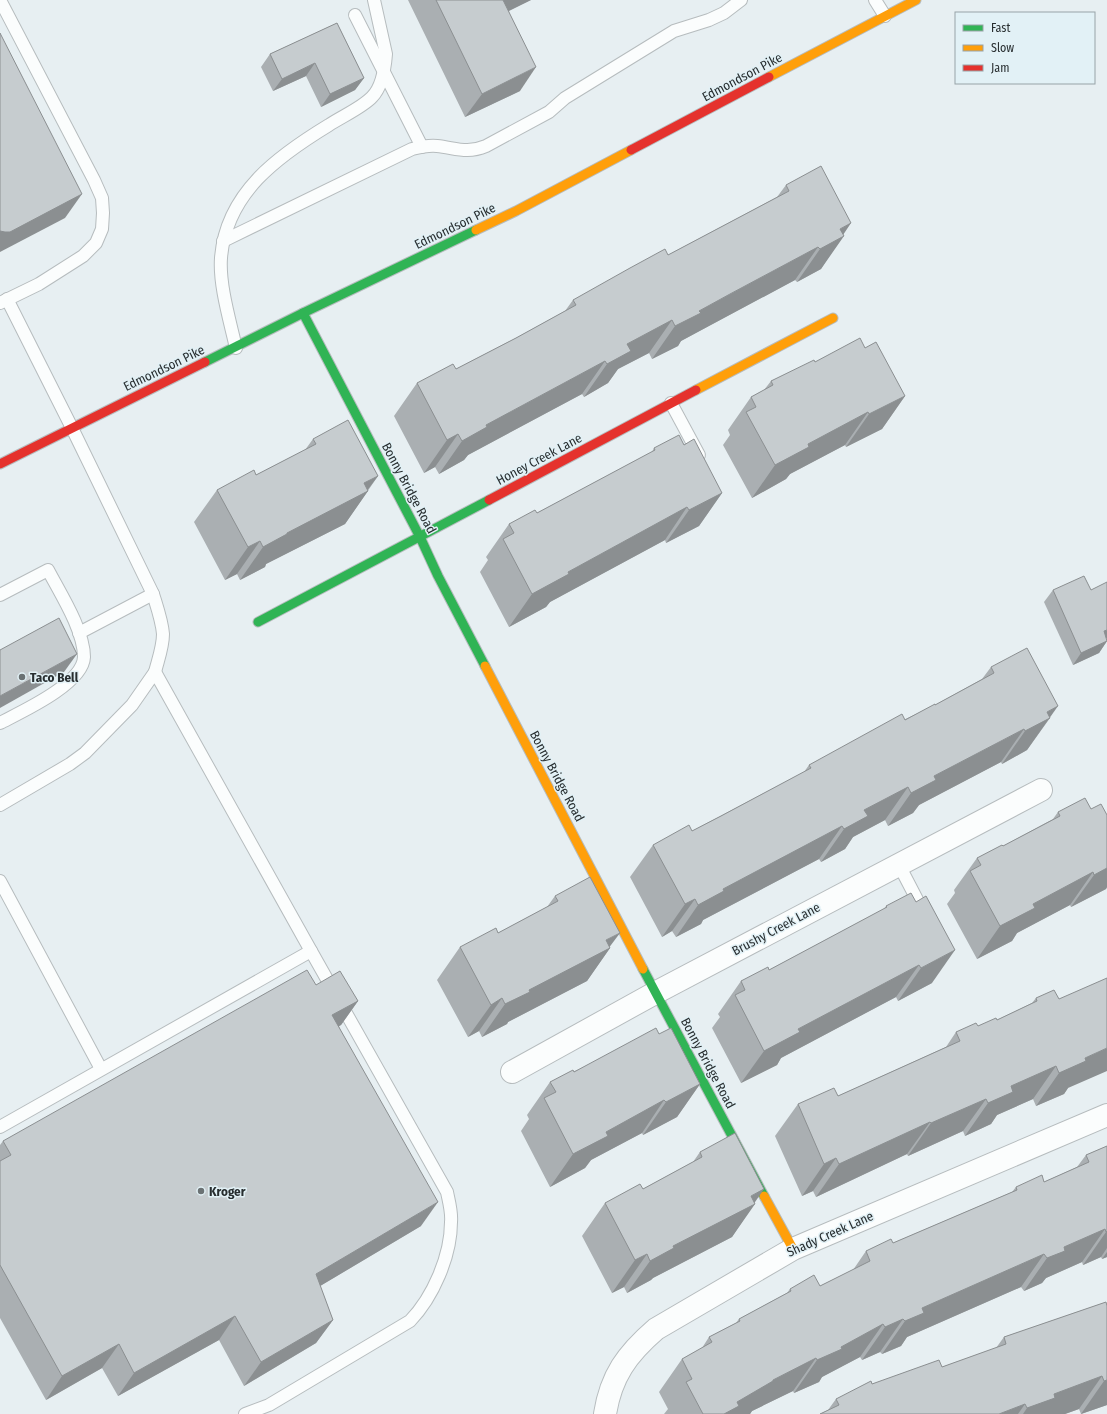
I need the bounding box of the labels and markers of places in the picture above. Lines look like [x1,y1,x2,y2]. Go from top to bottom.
place label: Taco Bell [30,670,79,685]
marker: Taco Bell [17,672,27,682]
place label: Kroger [209,1184,246,1199]
marker: Kroger [196,1186,206,1196]

